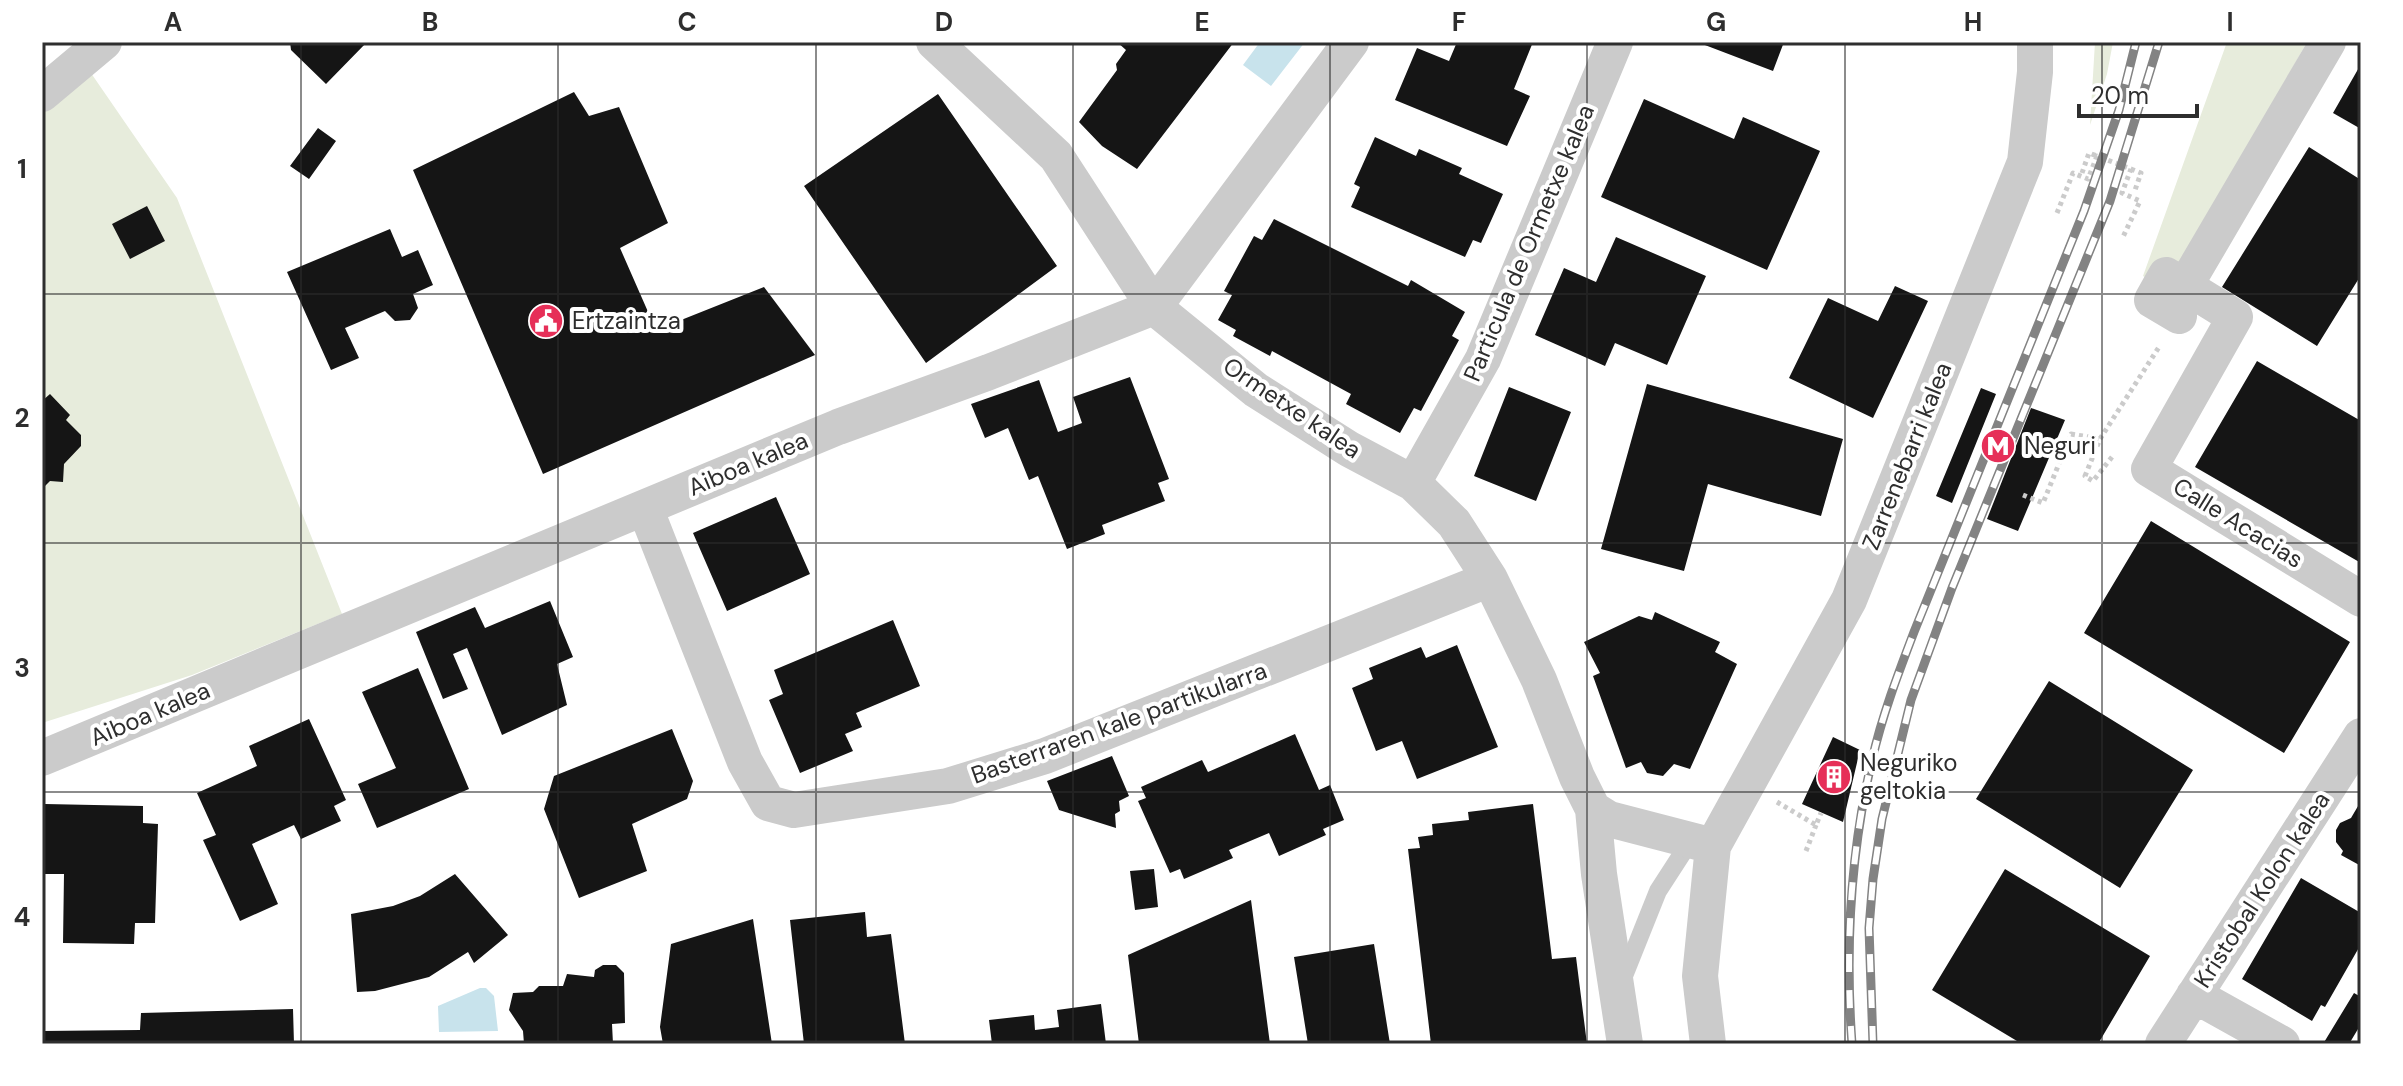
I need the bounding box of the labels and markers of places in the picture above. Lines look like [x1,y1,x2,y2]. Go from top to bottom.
public building icon: Ertzaintza [527,302,565,340]
place label: Ertzaintza [572,305,681,336]
metro station icon: Neguri [1979,427,2017,465]
place label: Neguri [2024,430,2096,461]
place label: Neguriko geltokia [1860,747,1957,806]
building icon: Neguriko geltokia [1815,758,1853,796]

